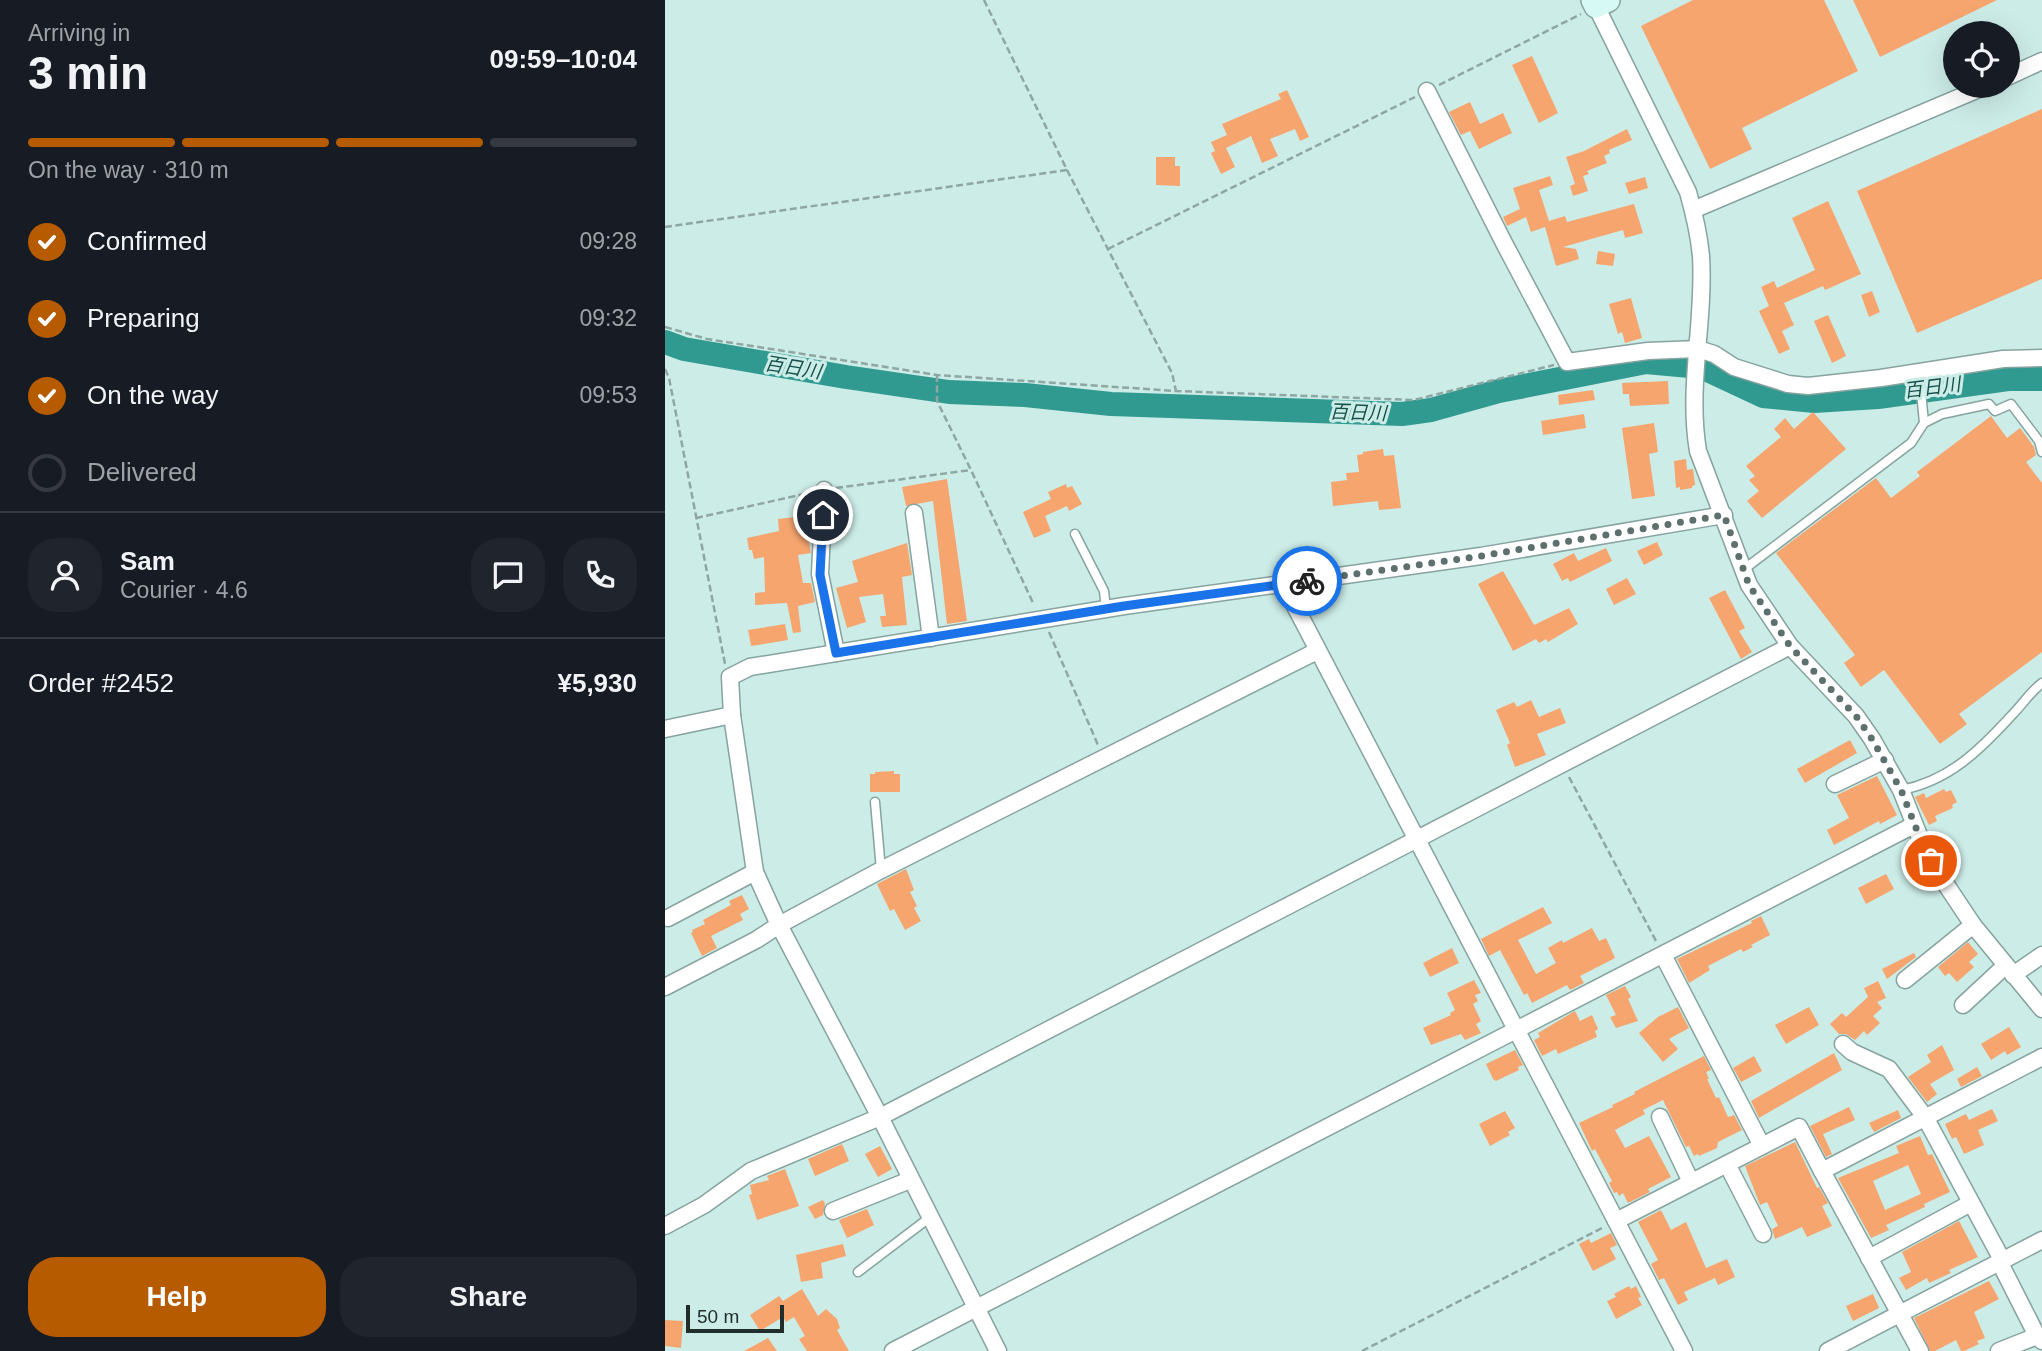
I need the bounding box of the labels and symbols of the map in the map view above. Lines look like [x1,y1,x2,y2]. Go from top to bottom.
water label: 百日川 [763,353,825,383]
water label: 百日川 [1902,373,1964,401]
water label: 百日川 [1329,401,1389,424]
pin [793,485,853,545]
courier [1272,546,1342,616]
pin [1901,831,1961,891]
scale bar [686,1302,784,1334]

